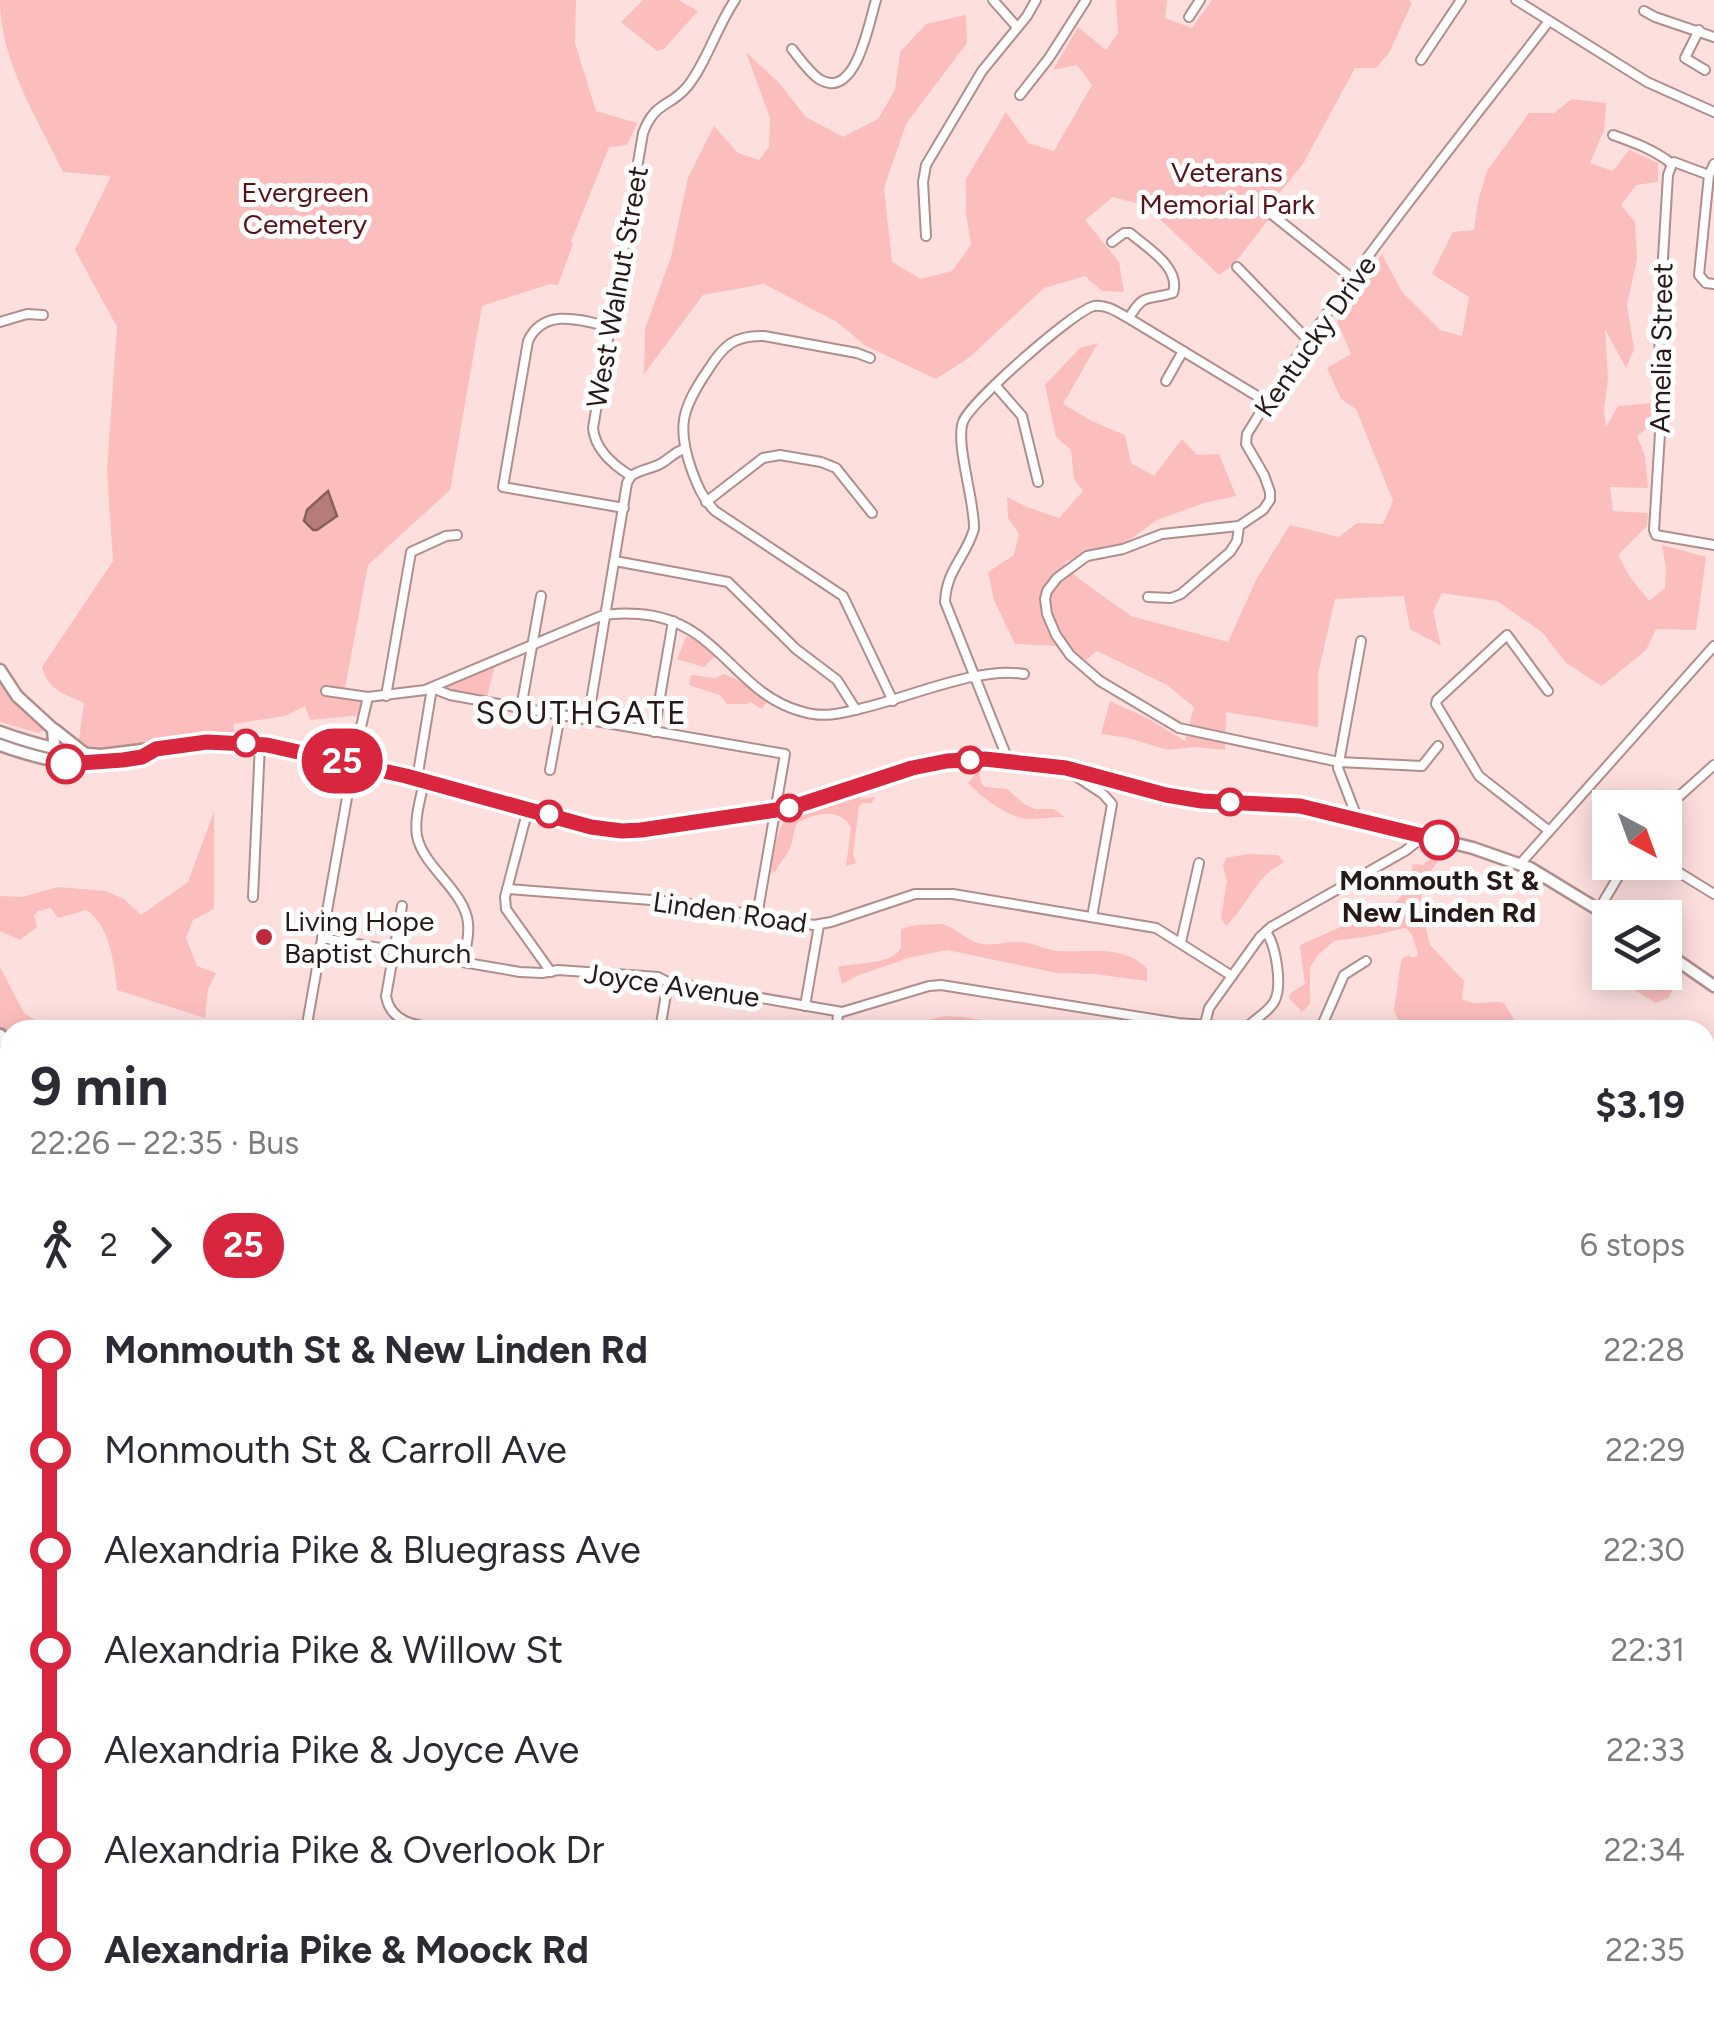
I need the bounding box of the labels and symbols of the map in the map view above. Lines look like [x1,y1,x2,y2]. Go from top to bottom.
park label: Veterans Memorial Park [1139,155,1315,221]
street label: West Walnut Street [579,163,655,411]
park label: Evergreen Cemetery [241,175,369,241]
street label: Kentucky Drive [1247,249,1383,423]
street label: Amelia Street [1643,263,1679,433]
district label: SOUTHGATE [476,694,688,732]
line badge: 25 [297,728,387,794]
unlabelled marker [233,730,259,756]
unlabelled marker [47,745,85,783]
unlabelled marker [957,747,983,773]
unlabelled marker [1217,789,1243,815]
north arrow [1592,790,1682,880]
unlabelled marker [776,795,802,821]
unlabelled marker [536,801,562,827]
marker: Monmouth St & New Linden Rd [1420,821,1458,859]
place label: Monmouth St & New Linden Rd [1339,863,1540,929]
street label: Linden Road [651,884,809,940]
place label: Living Hope Baptist Church [284,904,471,970]
marker: Living Hope Baptist Church [253,926,275,948]
street label: Joyce Avenue [582,956,762,1014]

